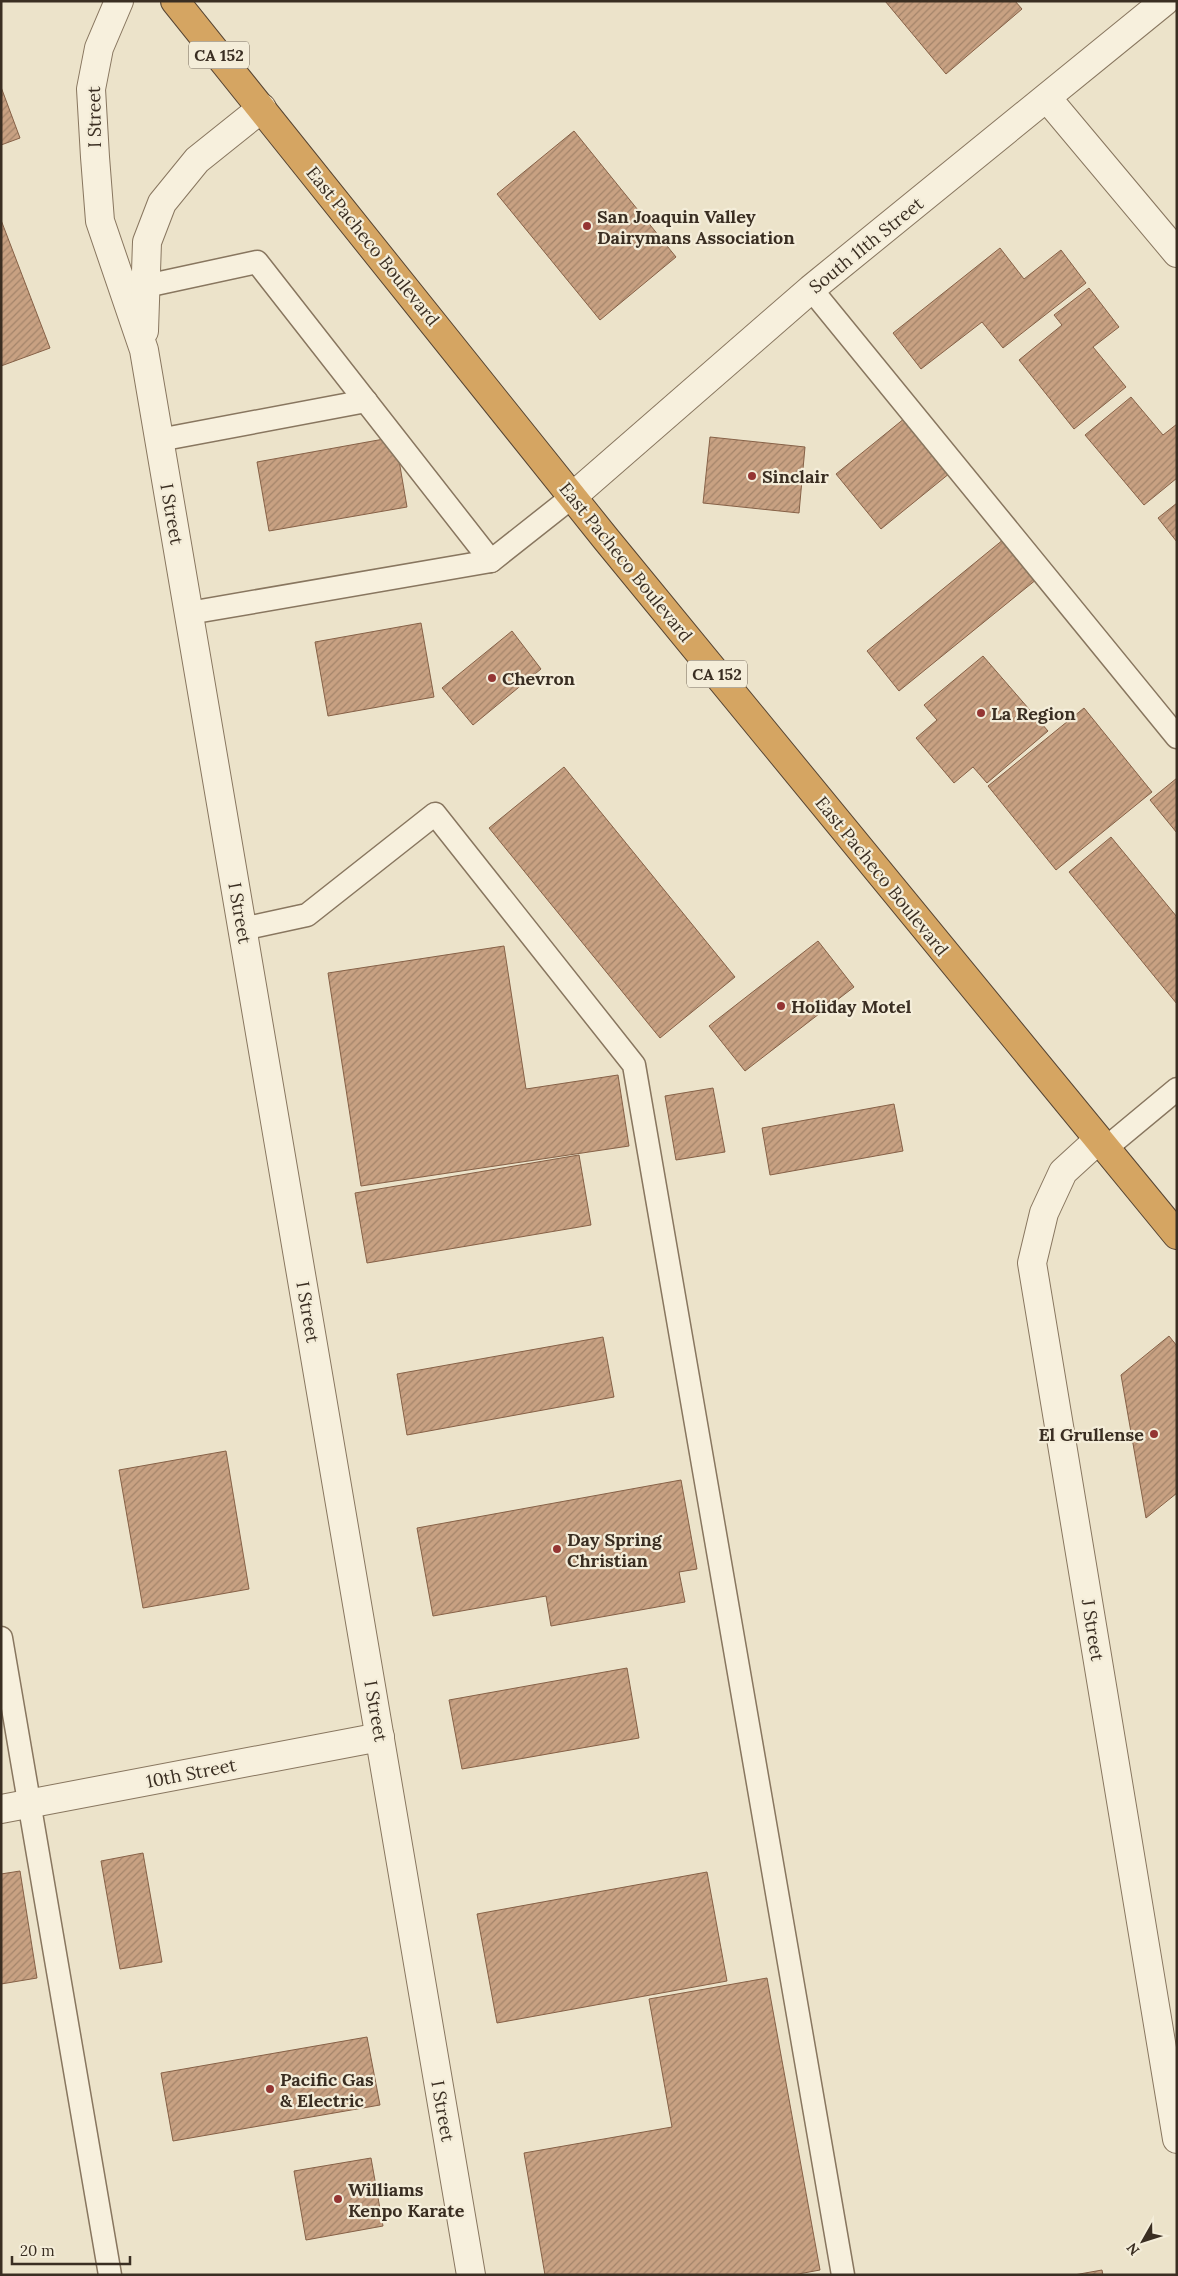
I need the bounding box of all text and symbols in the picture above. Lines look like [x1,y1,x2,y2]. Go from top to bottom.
road number: CA 152 [189,42,249,68]
street label: I Street [82,86,106,148]
street label: East Pacheco Boulevard [301,161,445,331]
street label: South 11th Street [804,192,928,298]
place label: San Joaquin Valley Dairymans Association [597,205,795,249]
marker: San Joaquin Valley Dairymans Association [581,220,593,232]
place label: Sinclair [762,465,829,488]
marker: Sinclair [746,470,758,482]
street label: East Pacheco Boulevard [554,477,698,647]
street label: I Street [155,482,189,546]
road number: CA 152 [687,661,747,688]
place label: Chevron [502,667,576,690]
marker: Chevron [486,672,498,684]
place label: La Region [991,702,1076,725]
marker: La Region [975,707,987,719]
street label: East Pacheco Boulevard [810,791,954,961]
street label: I Street [223,881,257,945]
place label: Holiday Motel [791,995,912,1018]
marker: Holiday Motel [775,1000,787,1012]
street label: I Street [291,1280,325,1344]
place label: El Grullense [1038,1423,1144,1446]
marker: El Grullense [1148,1428,1160,1440]
place label: Day Spring Christian [567,1528,663,1572]
marker: Day Spring Christian [551,1543,563,1555]
street label: J Street [1077,1596,1109,1663]
street label: I Street [359,1679,393,1743]
street label: 10th Street [144,1753,238,1793]
place label: Pacific Gas & Electric [280,2068,374,2112]
street label: I Street [426,2079,460,2143]
marker: Pacific Gas & Electric [264,2083,276,2095]
place label: Williams Kenpo Karate [348,2178,465,2222]
marker: Williams Kenpo Karate [332,2193,344,2205]
north arrow [1118,2216,1168,2266]
scale bar [12,2234,130,2266]
text: N [1122,2239,1143,2259]
text: 20 m [20,2241,55,2260]

